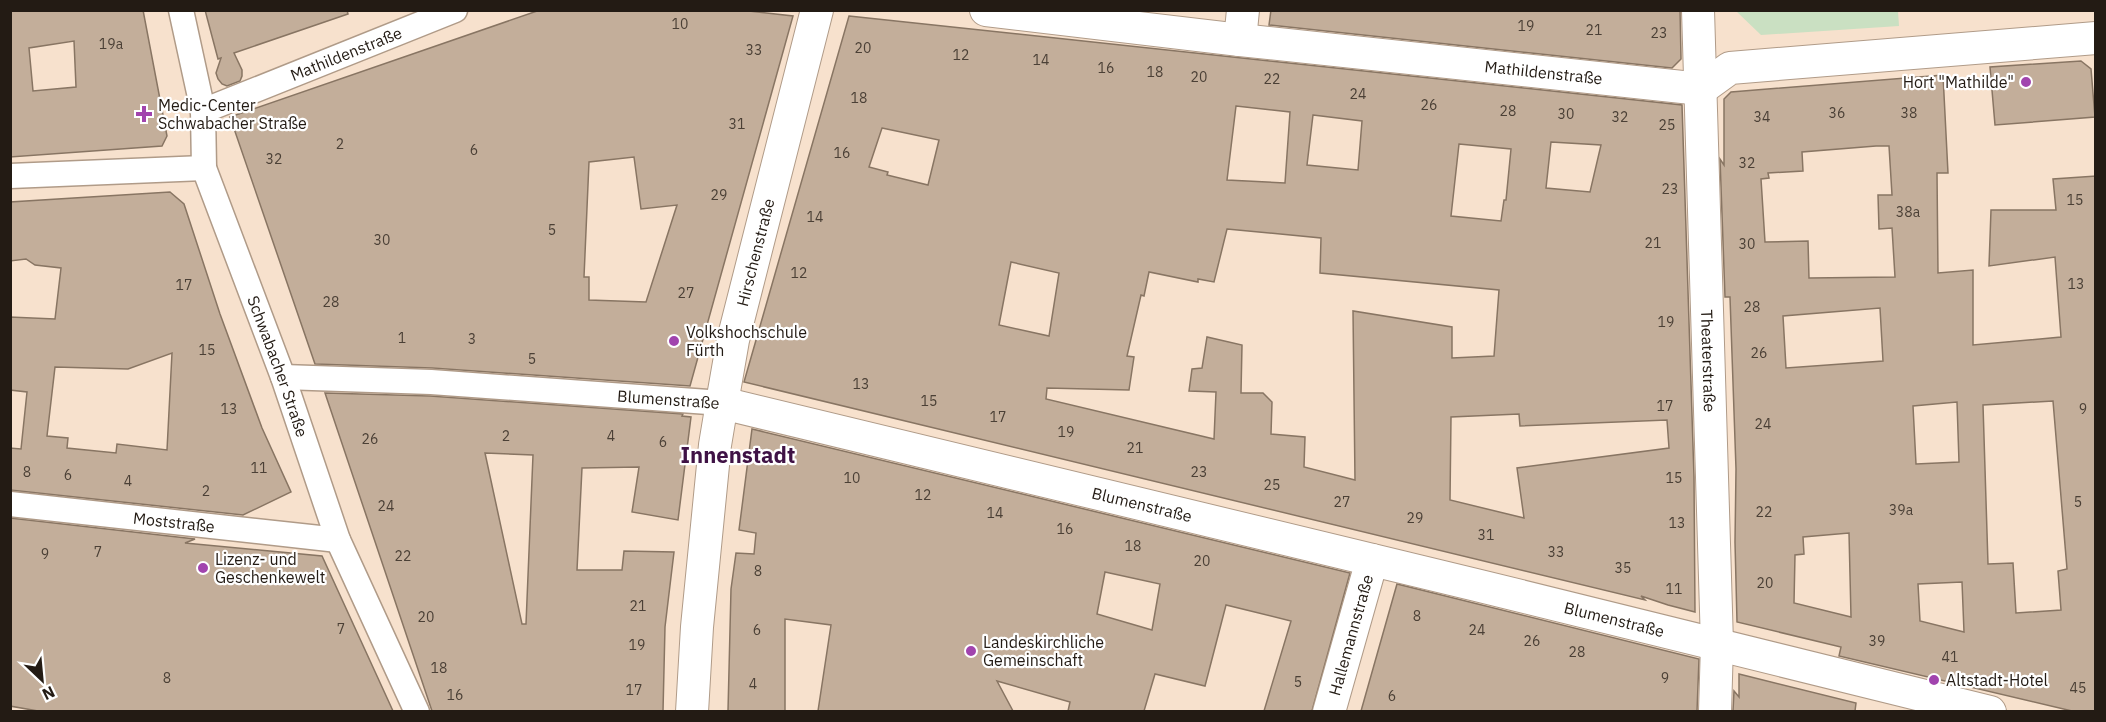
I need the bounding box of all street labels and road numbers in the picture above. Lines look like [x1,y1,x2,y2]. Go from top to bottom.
street label: Mathildenstraße [287,22,405,85]
street label: Mathildenstraße [1484,56,1604,88]
street label: Hirschenstraße [732,196,779,309]
street label: Schwabacher Straße [243,293,313,440]
street label: Theaterstraße [1697,309,1720,413]
street label: Blumenstraße [616,385,720,413]
street label: Blumenstraße [1090,483,1194,526]
street label: Moststraße [132,508,216,536]
street label: Hallemannstraße [1324,572,1377,698]
street label: Blumenstraße [1562,597,1667,641]

